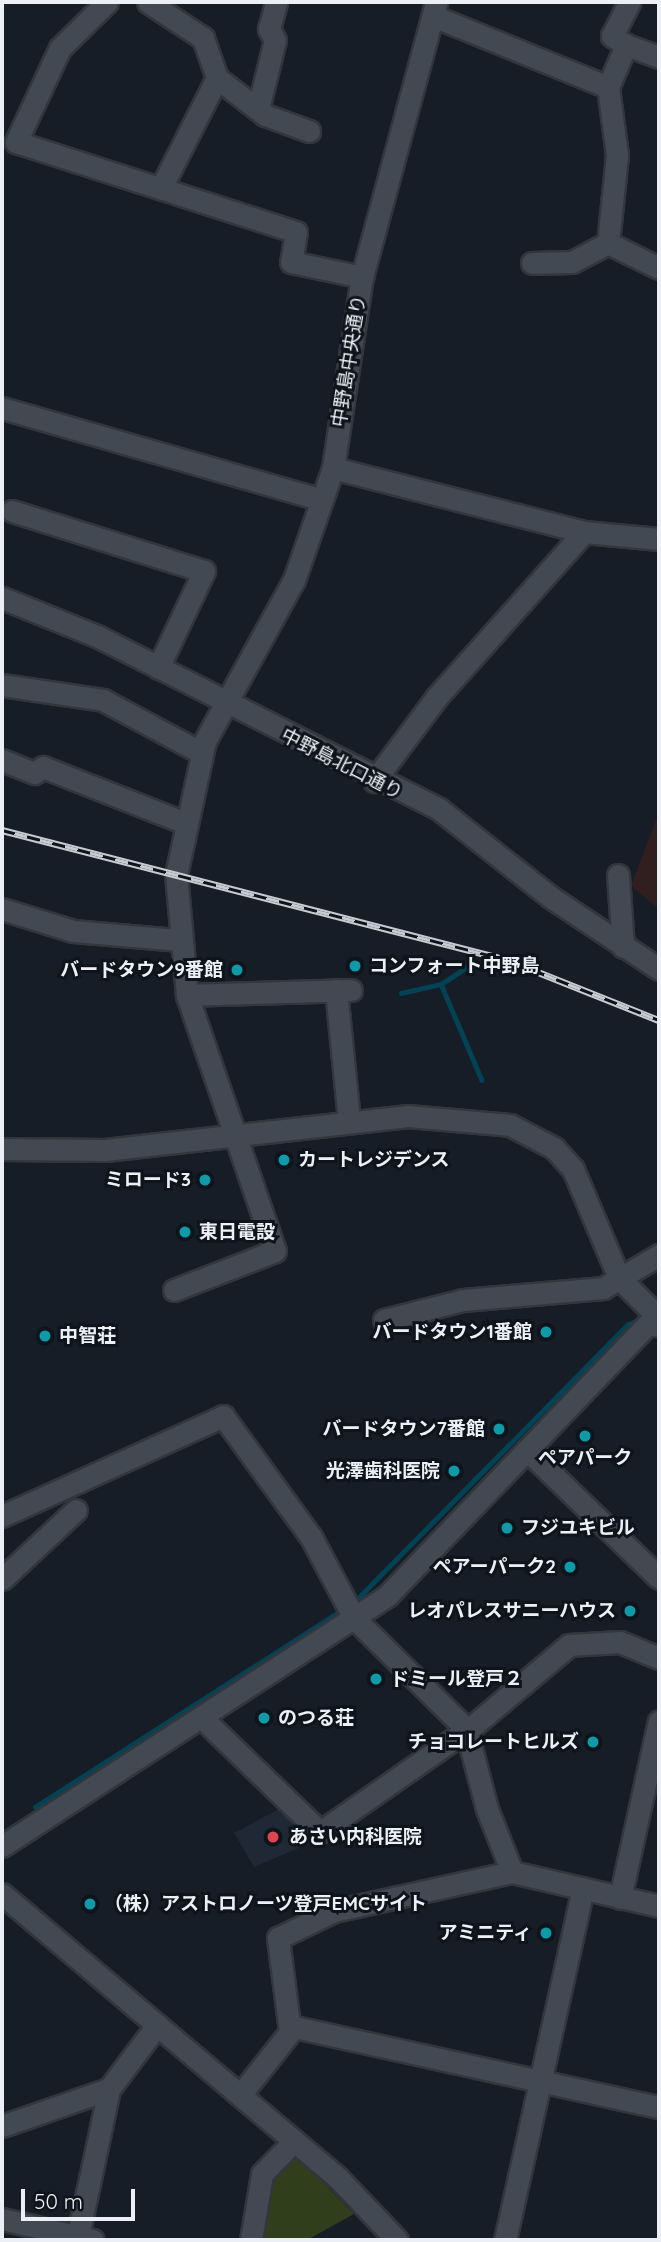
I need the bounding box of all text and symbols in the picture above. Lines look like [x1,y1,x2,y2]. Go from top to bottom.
street label: 中野島中央通り [327,294,371,428]
street label: 中野島北口通り [278,724,406,804]
place label: コンフォート中野島 [369,955,540,977]
marker: コンフォート中野島 [347,958,363,974]
place label: バードタウン9番館 [60,959,223,981]
marker: バードタウン9番館 [229,962,245,978]
place label: カートレジデンス [298,1149,450,1171]
marker: カートレジデンス [276,1152,292,1168]
place label: ミロード3 [105,1169,191,1191]
marker: ミロード3 [197,1172,213,1188]
place label: 東日電設 [199,1221,275,1243]
marker: 東日電設 [177,1224,193,1240]
place label: バードタウン1番館 [373,1321,532,1343]
marker: バードタウン1番館 [538,1324,554,1340]
place label: 中智荘 [59,1325,116,1347]
marker: 中智荘 [37,1328,53,1344]
place label: バードタウン7番館 [323,1418,485,1440]
marker: バードタウン7番館 [491,1421,507,1437]
marker: ペアパーク [577,1428,593,1444]
place label: ペアパーク [538,1447,632,1469]
place label: 光澤歯科医院 [326,1460,440,1482]
marker: 光澤歯科医院 [446,1463,462,1479]
place label: フジユキビル [521,1517,635,1539]
marker: フジユキビル [499,1520,515,1536]
place label: ペアーパーク2 [432,1556,556,1578]
marker: ペアーパーク2 [562,1559,578,1575]
place label: レオパレスサニーハウス [407,1600,616,1622]
marker: レオパレスサニーハウス [622,1603,638,1619]
place label: ドミール登戸２ [390,1668,523,1690]
marker: ドミール登戸２ [368,1671,384,1687]
place label: のつる荘 [278,1707,354,1729]
marker: のつる荘 [256,1710,272,1726]
place label: チョコレートヒルズ [408,1731,579,1753]
marker: チョコレートヒルズ [585,1734,601,1750]
place label: あさい内科医院 [289,1826,422,1848]
marker: あさい内科医院 [263,1827,283,1847]
place label: （株）アストロノーツ登戸EMCサイト [104,1893,427,1915]
marker: （株）アストロノーツ登戸EMCサイト [82,1896,98,1912]
place label: アミニティ [437,1922,532,1944]
marker: アミニティ [538,1925,554,1941]
scale bar [24,2176,138,2220]
text: 50 m [34,2188,83,2214]

